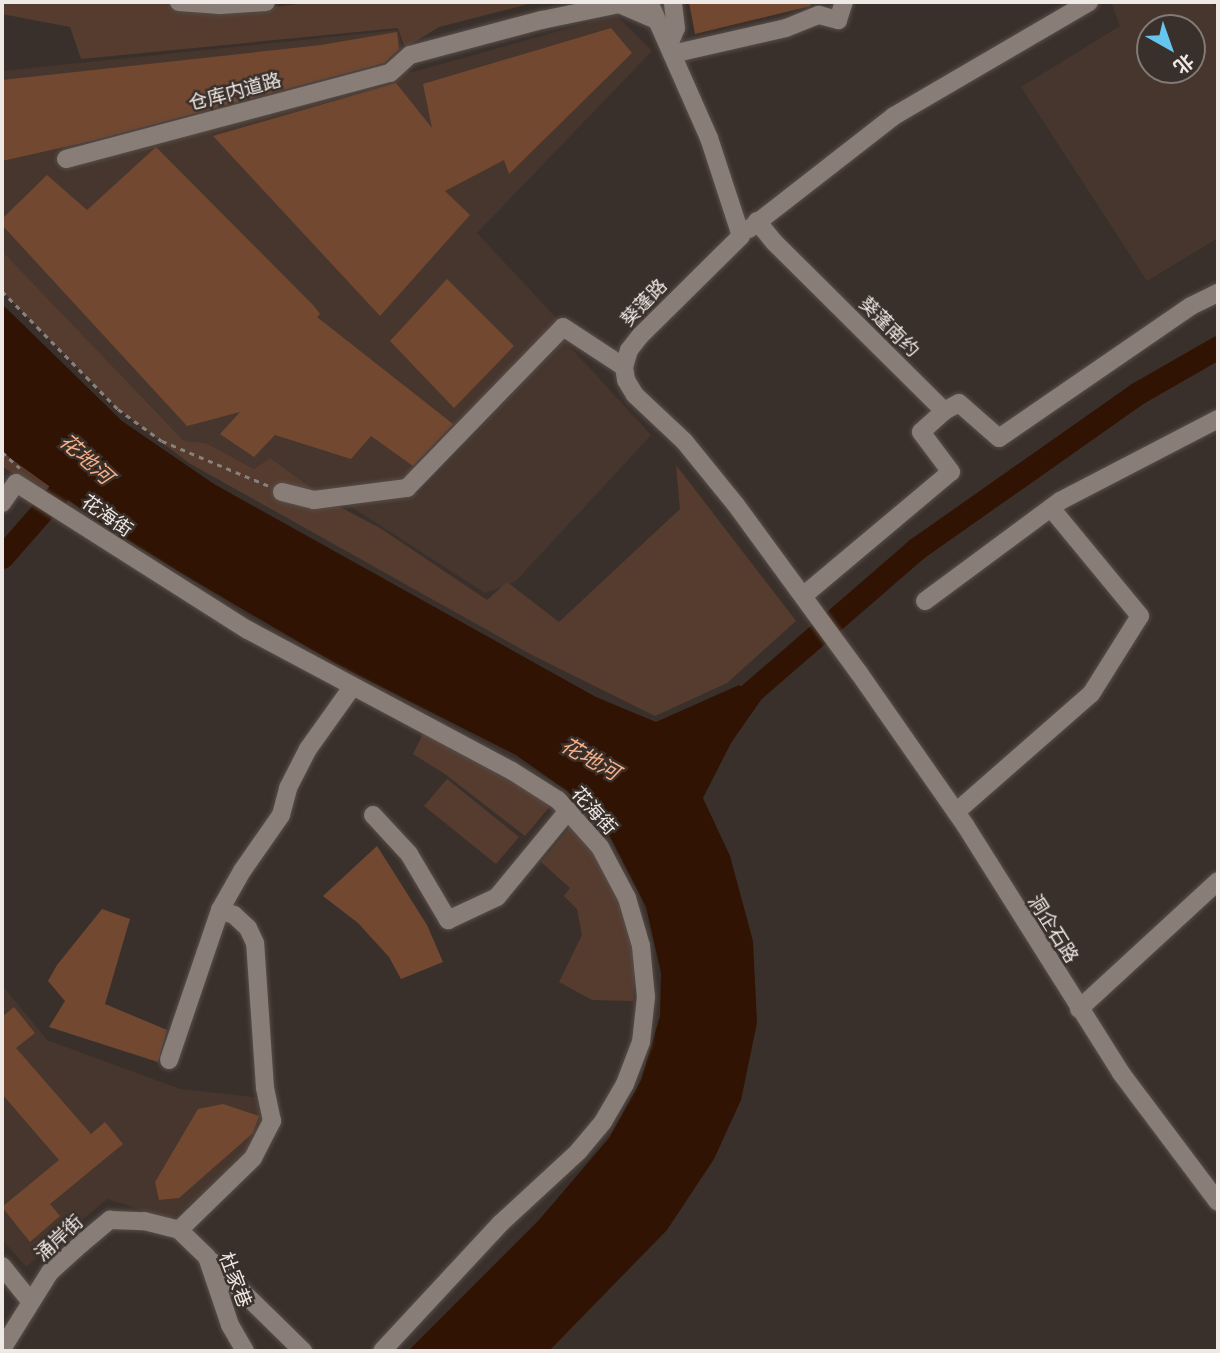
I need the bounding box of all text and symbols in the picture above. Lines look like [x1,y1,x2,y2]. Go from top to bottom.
north arrow [1136,14,1206,84]
text: 北 [1169,49,1198,79]
street label: 仓库内道路 [186,69,284,115]
street label: 葵蓬路 [616,275,672,331]
street label: 葵蓬南约 [854,292,924,362]
water label: 花地河 [54,429,118,489]
street label: 花海街 [77,490,137,542]
water label: 花地河 [556,732,624,786]
street label: 花海街 [566,782,622,840]
street label: 洞企石路 [1023,891,1083,967]
street label: 涌岸街 [30,1210,88,1266]
street label: 杜家巷 [214,1249,256,1311]

